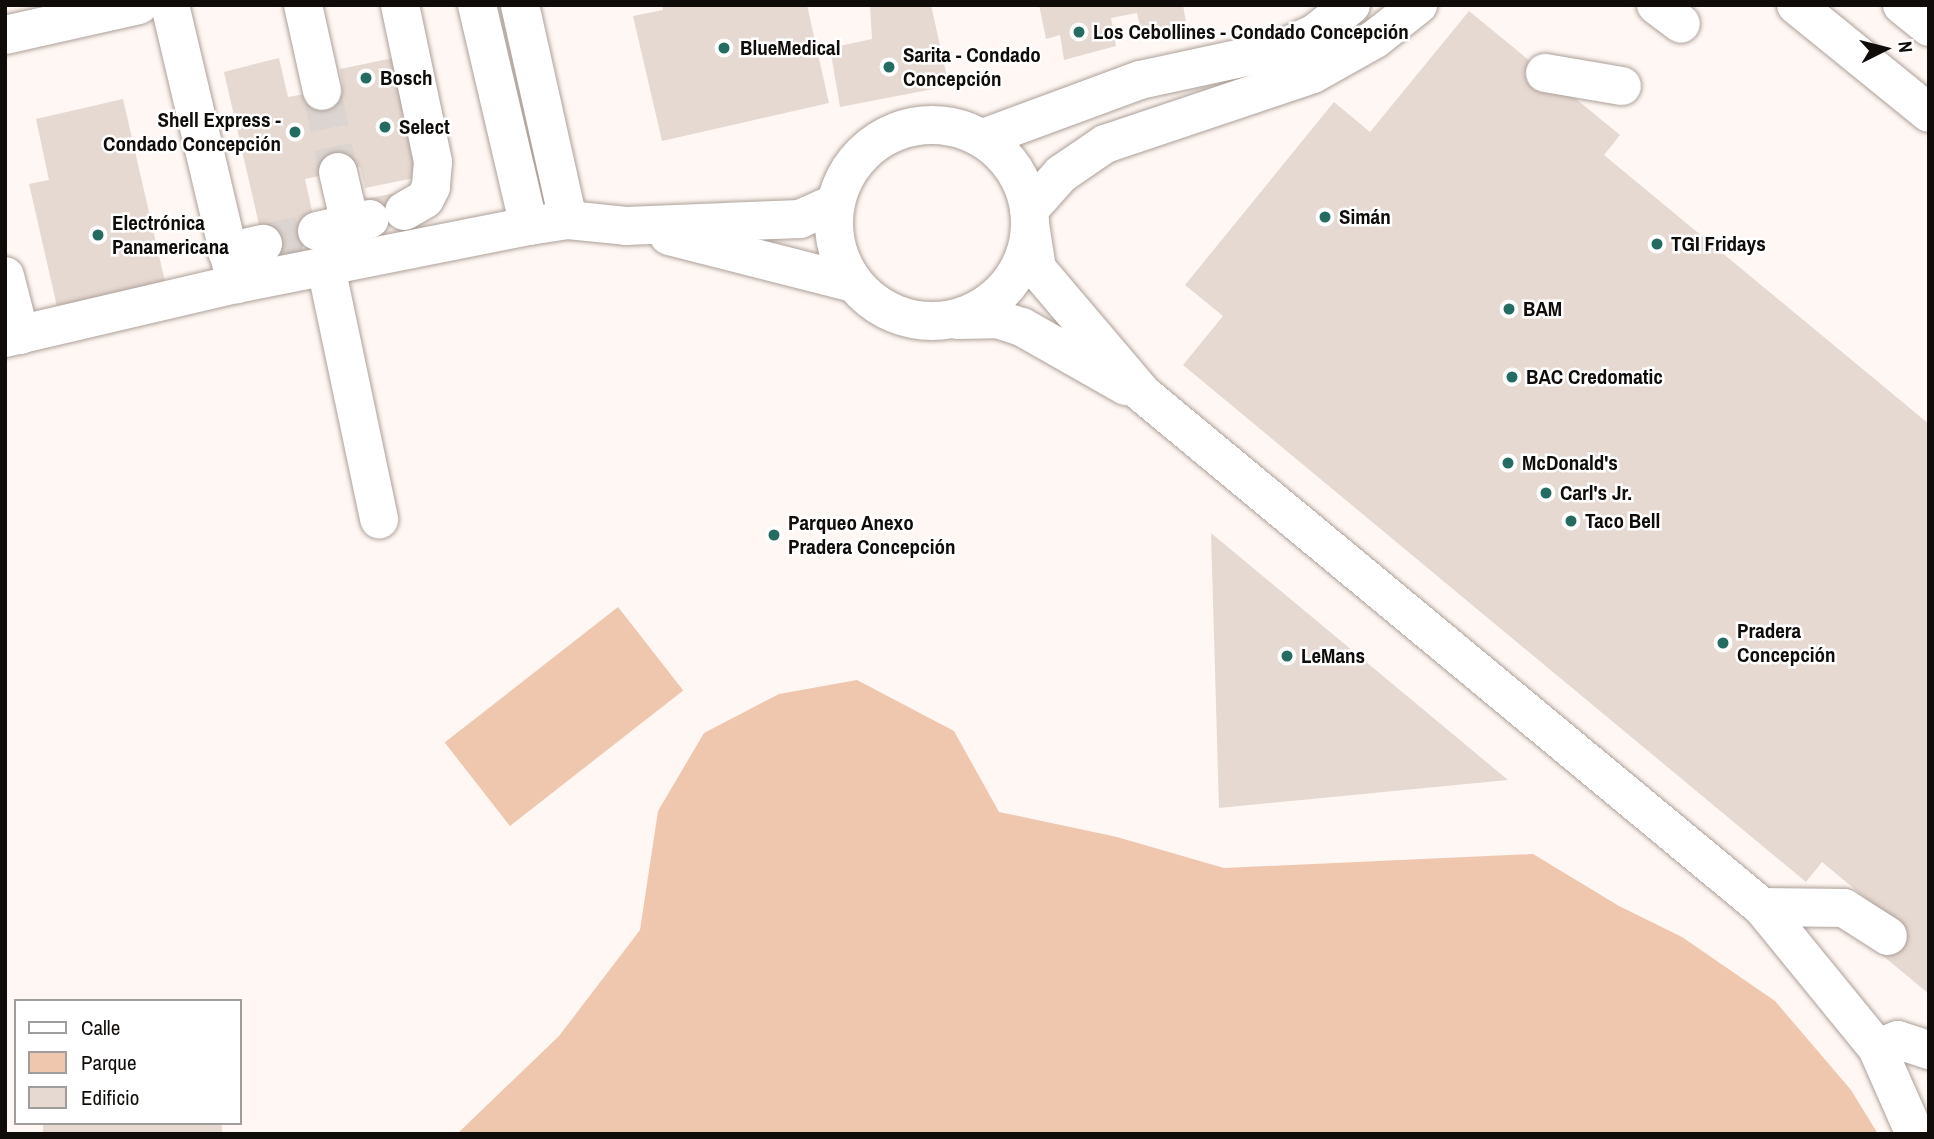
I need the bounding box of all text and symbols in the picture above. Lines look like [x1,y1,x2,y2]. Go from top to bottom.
north arrow [1850,14,1920,84]
place label: Los Cebollines - Condado Concepción [1093,19,1409,45]
marker: Los Cebollines - Condado Concepción [1071,24,1087,40]
place label: BlueMedical [740,35,840,61]
marker: BlueMedical [714,38,734,58]
text: N [1892,40,1919,54]
place label: Sarita - Condado Concepción [903,42,1041,92]
marker: Sarita - Condado Concepción [881,59,897,75]
place label: Bosch [380,65,433,91]
marker: Bosch [358,70,374,86]
place label: Shell Express - Condado Concepción [103,107,281,157]
place label: Select [399,114,450,140]
marker: Select [377,119,393,135]
marker: Shell Express - Condado Concepción [287,124,303,140]
place label: Simán [1339,204,1391,230]
marker: Simán [1317,209,1333,225]
place label: Electrónica Panamericana [112,210,229,260]
marker: Electrónica Panamericana [90,227,106,243]
place label: TGI Fridays [1671,231,1766,257]
marker: TGI Fridays [1649,236,1665,252]
place label: BAM [1523,296,1562,322]
marker: BAM [1501,301,1517,317]
place label: BAC Credomatic [1526,364,1663,390]
marker: BAC Credomatic [1504,369,1520,385]
place label: McDonald's [1522,450,1618,476]
marker: McDonald's [1500,455,1516,471]
place label: Carl's Jr. [1560,480,1632,506]
marker: Carl's Jr. [1538,485,1554,501]
place label: Taco Bell [1585,508,1660,534]
place label: Parqueo Anexo Pradera Concepción [788,510,955,560]
marker: Taco Bell [1563,513,1579,529]
marker: Parqueo Anexo Pradera Concepción [766,527,782,543]
place label: Pradera Concepción [1737,618,1836,668]
marker: Pradera Concepción [1715,635,1731,651]
place label: LeMans [1301,643,1365,669]
marker: LeMans [1279,648,1295,664]
legend [14,999,242,1125]
text: Calle [81,1013,120,1042]
text: Parque [81,1048,137,1077]
text: Edificio [81,1083,139,1112]

